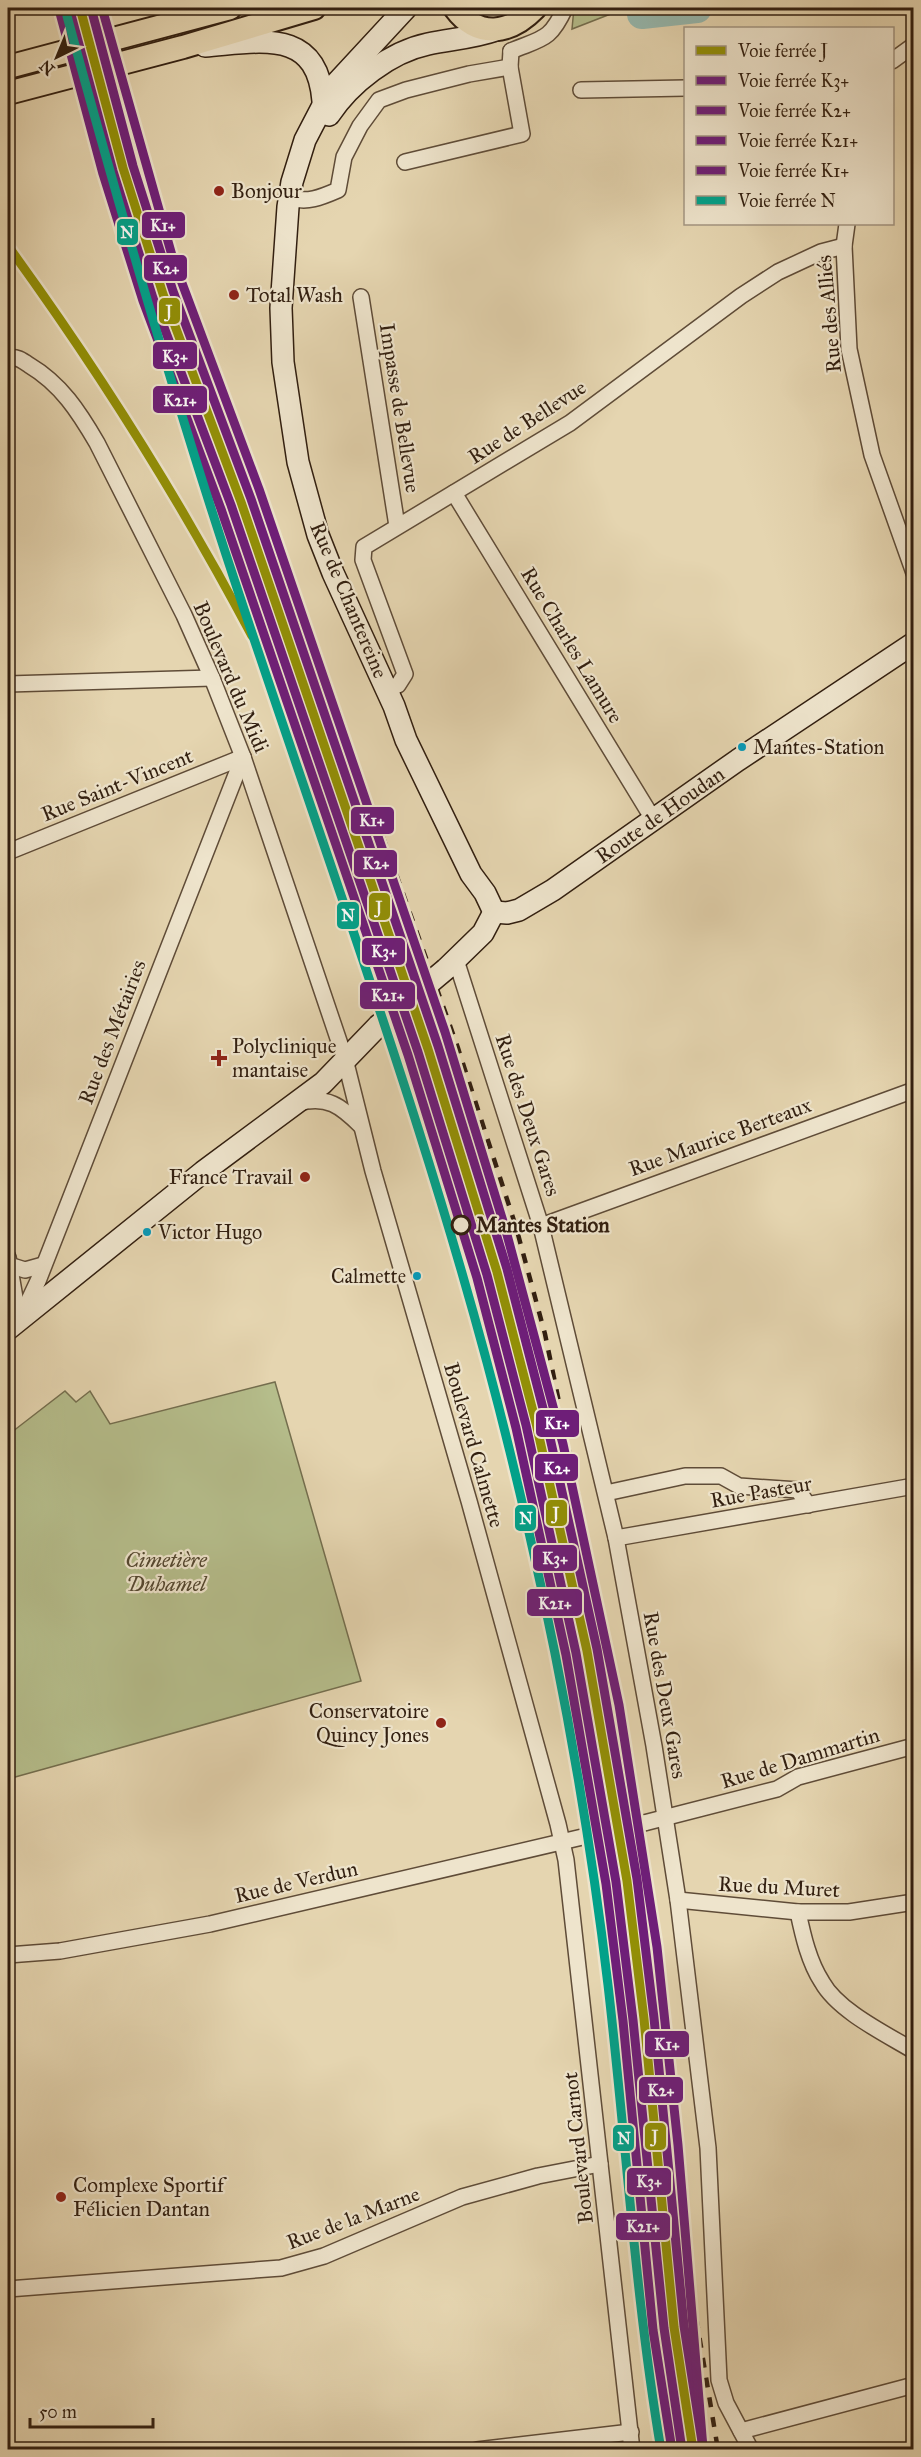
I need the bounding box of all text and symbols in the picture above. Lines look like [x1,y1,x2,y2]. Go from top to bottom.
north arrow [27,27,87,87]
legend [684,27,894,225]
text: Voie ferrée J [737,40,828,63]
text: N [35,56,59,79]
text: Voie ferrée K3+ [737,70,849,92]
text: Voie ferrée K2+ [737,100,851,122]
text: Voie ferrée K21+ [737,130,858,152]
text: Voie ferrée K1+ [737,160,849,182]
place label: Bonjour [231,178,302,204]
marker: Bonjour [212,184,226,198]
text: Voie ferrée N [737,190,836,212]
line badge: K1+ [141,211,186,239]
text: K1+ [150,216,176,235]
line badge: N [116,218,139,246]
text: N [120,223,134,242]
line badge: K2+ [143,254,188,282]
street label: Rue des Alliés [811,254,847,374]
text: K2+ [152,259,180,278]
place label: Total Wash [246,282,343,308]
marker: Total Wash [227,288,241,302]
line badge: J [158,297,181,325]
text: J [164,302,173,322]
street label: Impasse de Bellevue [374,321,426,495]
line badge: K3+ [152,341,198,370]
text: K3+ [162,347,188,367]
street label: Rue de Bellevue [463,374,591,470]
line badge: K21+ [152,385,208,414]
text: K21+ [163,391,197,410]
street label: Rue de Chantereine [304,518,394,682]
street label: Rue Charles Lamure [515,562,629,728]
street label: Boulevard du Midi [187,597,275,757]
place label: Mantes-Station [753,735,884,759]
marker: Mantes-Station [736,741,748,753]
street label: Rue Saint-Vincent [37,743,197,827]
street label: Route de Houdan [590,761,730,869]
line badge: K1+ [350,806,395,835]
text: K1+ [359,811,385,830]
line badge: K2+ [353,849,398,878]
text: K2+ [362,854,390,873]
line badge: J [368,892,391,921]
text: J [374,898,383,918]
line badge: N [336,901,360,930]
text: N [341,906,355,925]
line badge: K3+ [361,937,406,966]
text: K3+ [371,942,397,962]
street label: Rue des Métairies [72,956,152,1108]
line badge: K21+ [359,981,416,1010]
text: K21+ [371,986,405,1005]
street label: Rue des Deux Gares [489,1030,567,1200]
place label: Polyclinique mantaise [232,1033,337,1083]
marker: Polyclinique mantaise [210,1049,228,1067]
street label: Rue Maurice Berteaux [625,1092,816,1182]
place label: France Travail [169,1164,293,1190]
marker: France Travail [298,1170,312,1184]
place label: Mantes Station [476,1212,610,1238]
marker: Mantes Station [451,1215,471,1235]
place label: Victor Hugo [157,1220,262,1245]
marker: Victor Hugo [141,1226,153,1238]
place label: Calmette [331,1264,406,1288]
marker: Calmette [411,1270,423,1282]
street label: Boulevard Calmette [438,1359,510,1531]
line badge: K1+ [535,1409,580,1438]
text: K1+ [544,1414,570,1433]
line badge: K2+ [534,1453,579,1482]
text: K2+ [543,1459,571,1478]
street label: Rue Pasteur [708,1470,814,1514]
line badge: J [545,1499,568,1527]
line badge: N [514,1504,537,1532]
text: J [551,1504,560,1524]
text: N [519,1509,533,1528]
line badge: K3+ [532,1544,578,1572]
park label: Cimetière Duhamel [125,1547,208,1597]
text: K3+ [542,1549,568,1569]
line badge: K21+ [526,1588,583,1617]
text: K21+ [538,1594,572,1613]
street label: Rue des Deux Gares [638,1609,692,1781]
place label: Conservatoire Quincy Jones [309,1698,429,1748]
marker: Conservatoire Quincy Jones [434,1716,448,1730]
street label: Rue de Dammartin [717,1721,883,1795]
street label: Rue de Verdun [232,1855,360,1909]
street label: Rue du Muret [717,1871,841,1903]
line badge: K1+ [644,2030,690,2058]
text: K1+ [654,2035,680,2054]
street label: Boulevard Carnot [557,2070,599,2225]
line badge: K2+ [638,2076,684,2104]
text: K2+ [647,2081,675,2100]
line badge: J [644,2122,667,2151]
line badge: N [612,2124,635,2152]
text: J [650,2127,659,2147]
text: N [617,2129,631,2148]
line badge: K3+ [626,2167,672,2196]
place label: Complexe Sportif Félicien Dantan [73,2172,227,2222]
text: K3+ [636,2172,662,2192]
street label: Rue de la Marne [283,2181,423,2255]
marker: Complexe Sportif Félicien Dantan [54,2190,68,2204]
line badge: K21+ [615,2212,671,2241]
text: K21+ [626,2217,660,2236]
scale bar [30,2391,153,2429]
text: 50 m [39,2401,77,2423]

